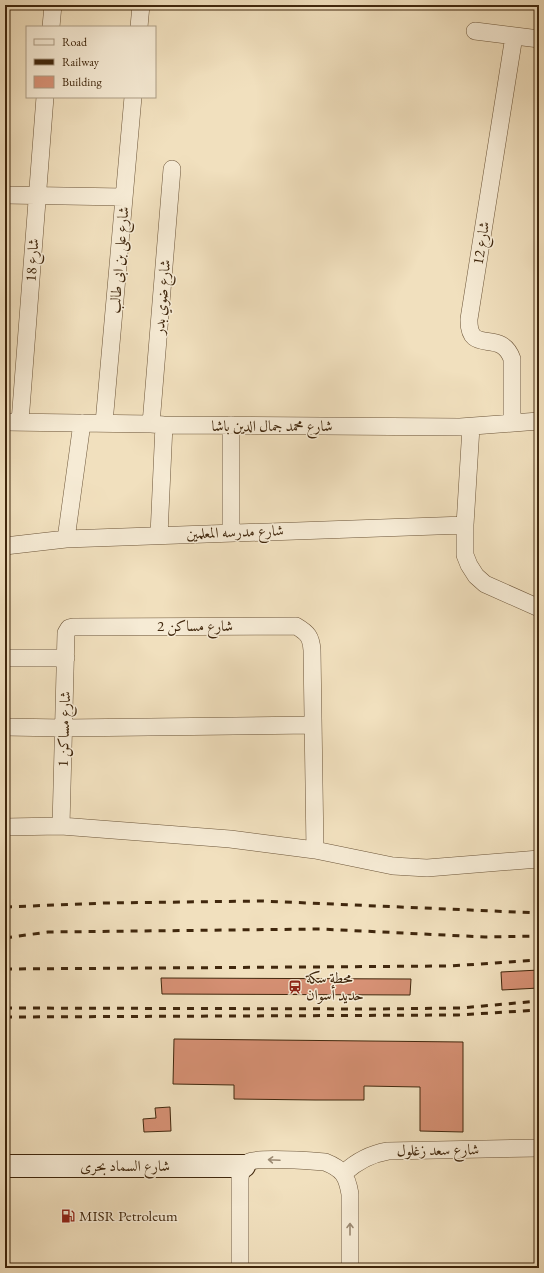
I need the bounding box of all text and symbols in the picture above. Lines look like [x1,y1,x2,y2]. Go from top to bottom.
legend [26,26,156,98]
text: Road [62,34,88,50]
text: Railway [62,54,100,70]
text: Building [62,74,103,90]
street label: شارع على بن ابى طالب [104,206,137,314]
street label: شارع 12 [468,220,497,266]
street label: شارع 18 [21,238,46,283]
street label: شارع ضوي بدر [149,259,178,337]
street label: شارع محمد جمال الدين باشا [211,416,333,439]
street label: شارع مدرسه المعلمين [186,520,284,547]
street label: شارع مساكن 2 [157,616,233,639]
street label: شارع مساكن 1 [53,691,78,768]
place label: محطة سكة حديد أسوان [305,968,364,1004]
station icon: محطة سكة حديد أسوان [287,979,303,995]
street label: شارع سعد زغلول [397,1139,480,1164]
street label: شارع السماد بحرى [80,1156,170,1179]
one-way arrow [268,1156,281,1164]
place label: MISR Petroleum [79,1206,178,1225]
fuel station icon: MISR Petroleum [60,1208,76,1224]
one-way arrow [346,1223,354,1236]

